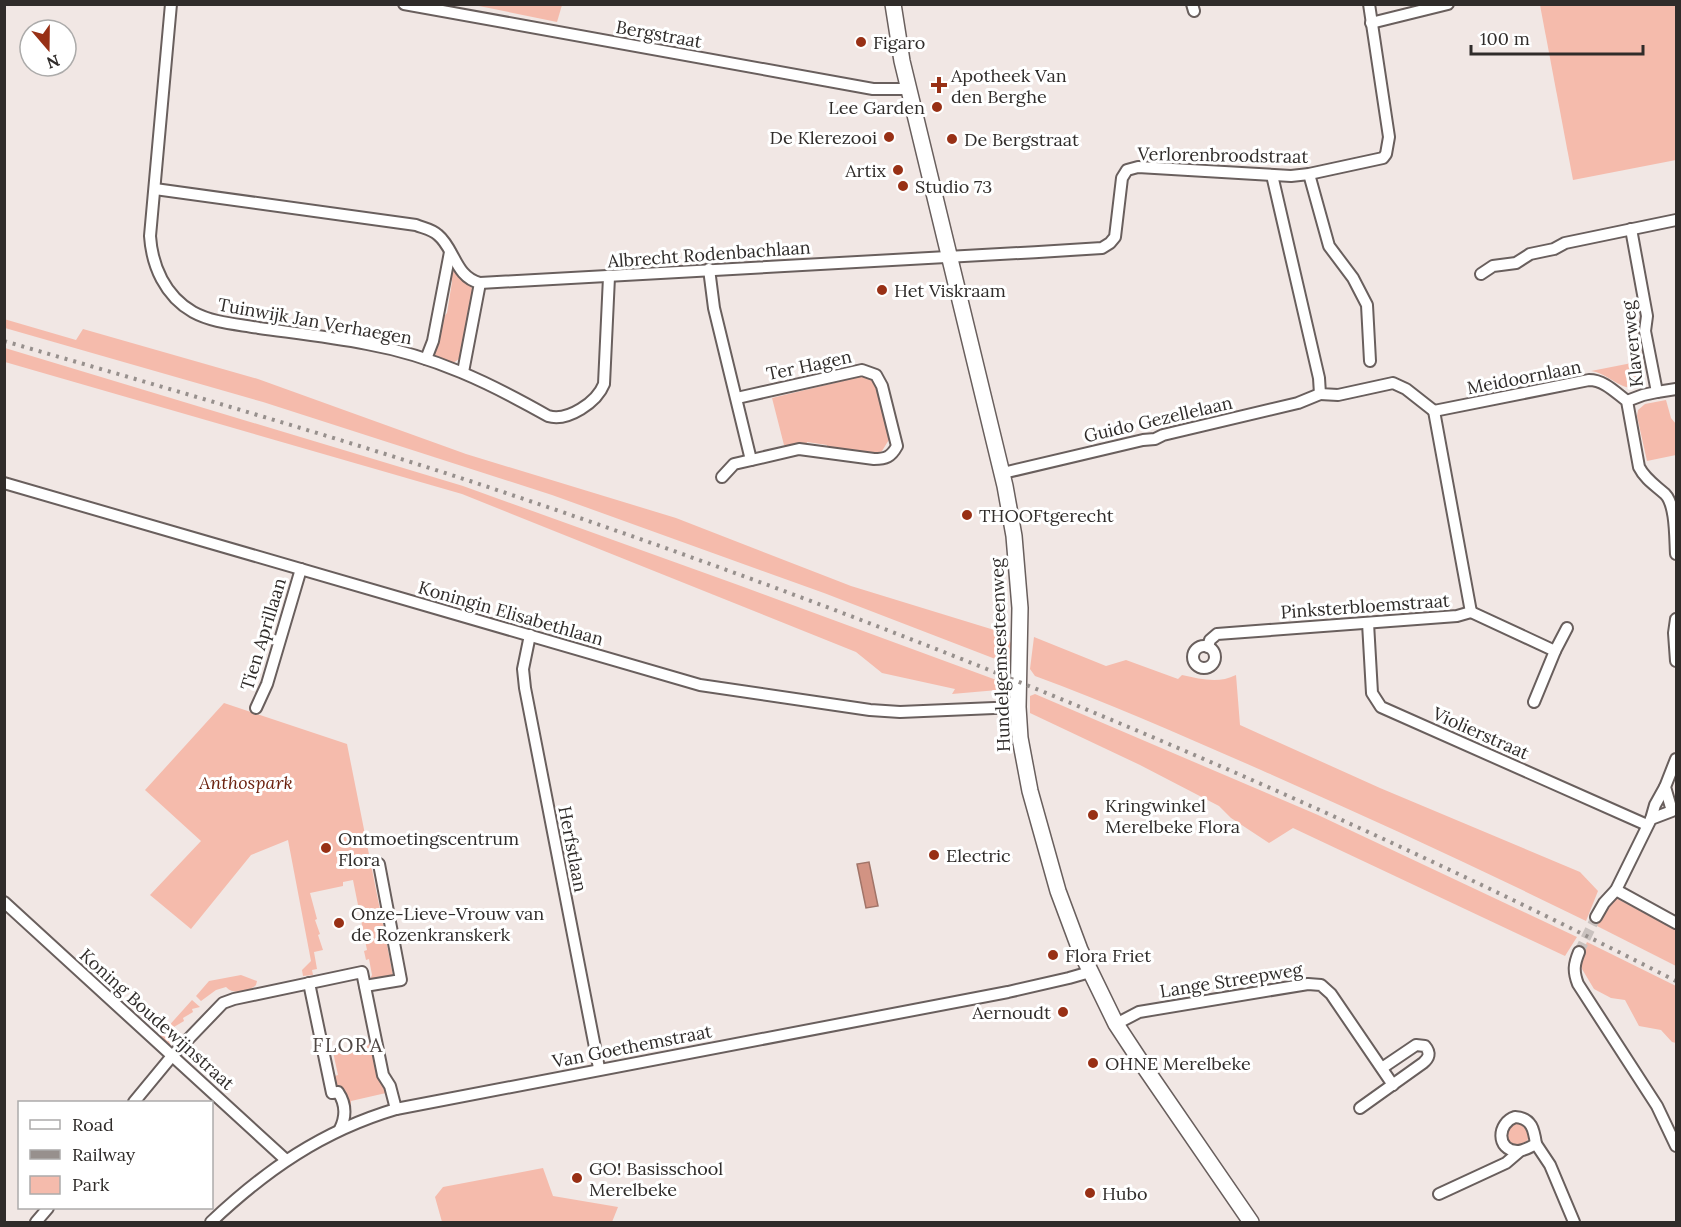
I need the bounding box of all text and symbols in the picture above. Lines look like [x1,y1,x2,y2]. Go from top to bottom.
street label: Bergstraat [614,15,704,53]
north arrow [18,18,78,78]
scale bar [1471,18,1644,56]
text: 100 m [1480,27,1530,50]
place label: Figaro [873,31,925,54]
marker: Figaro [854,35,868,49]
text: N [44,51,62,74]
place label: Apotheek Van den Berghe [950,64,1067,108]
marker: Apotheek Van den Berghe [932,78,946,92]
place label: Lee Garden [828,96,925,119]
marker: Lee Garden [930,100,944,114]
place label: De Klerezooi [770,126,877,149]
place label: De Bergstraat [964,128,1079,151]
marker: De Klerezooi [882,130,896,144]
marker: De Bergstraat [945,132,959,146]
street label: Verlorenbroodstraat [1136,142,1309,168]
place label: Artix [844,159,886,182]
marker: Artix [891,163,905,177]
place label: Studio 73 [915,175,992,198]
marker: Studio 73 [896,179,910,193]
street label: Albrecht Rodenbachlaan [606,235,811,273]
place label: Het Viskraam [894,279,1006,302]
marker: Het Viskraam [875,283,889,297]
street label: Tuinwijk Jan Verhaegen [216,293,414,349]
street label: Klaverweg [1616,299,1648,388]
street label: Ter Hagen [764,345,854,385]
street label: Meidoornlaan [1465,355,1583,399]
street label: Guido Gezellelaan [1081,391,1235,447]
place label: THOOFtgerecht [979,504,1114,527]
marker: THOOFtgerecht [960,508,974,522]
street label: Hundelgemsesteenweg [985,557,1015,752]
street label: Tien Aprillaan [235,575,291,693]
street label: Koningin Elisabethlaan [416,576,606,650]
street label: Pinksterbloemstraat [1280,589,1450,623]
street label: Violierstraat [1428,701,1533,764]
park label: Anthospark [198,771,293,794]
place label: Kringwinkel Merelbeke Flora [1105,794,1240,838]
street label: Herfstlaan [553,804,593,894]
marker: Kringwinkel Merelbeke Flora [1086,808,1100,822]
place label: Ontmoetingscentrum Flora [338,827,519,871]
marker: Ontmoetingscentrum Flora [319,841,333,855]
place label: Electric [946,844,1011,867]
marker: Electric [927,848,941,862]
place label: Onze-Lieve-Vrouw van de Rozenkranskerk [351,902,544,946]
marker: Onze-Lieve-Vrouw van de Rozenkranskerk [332,916,346,930]
street label: Koning Boudewijnstraat [75,943,239,1095]
place label: Flora Friet [1065,944,1151,967]
marker: Flora Friet [1046,948,1060,962]
street label: Lange Streepweg [1158,957,1305,1003]
place label: Aernoudt [971,1001,1051,1024]
marker: Aernoudt [1056,1005,1070,1019]
street label: Van Goethemstraat [549,1019,714,1073]
district label: FLORA [312,1032,384,1057]
place label: OHNE Merelbeke [1105,1052,1251,1075]
marker: OHNE Merelbeke [1086,1056,1100,1070]
legend [18,1101,213,1209]
text: Road [72,1113,114,1136]
text: Railway [72,1143,136,1166]
place label: GO! Basisschool Merelbeke [589,1157,723,1201]
marker: GO! Basisschool Merelbeke [570,1171,584,1185]
text: Park [72,1173,110,1196]
place label: Hubo [1102,1182,1147,1205]
marker: Hubo [1083,1186,1097,1200]

